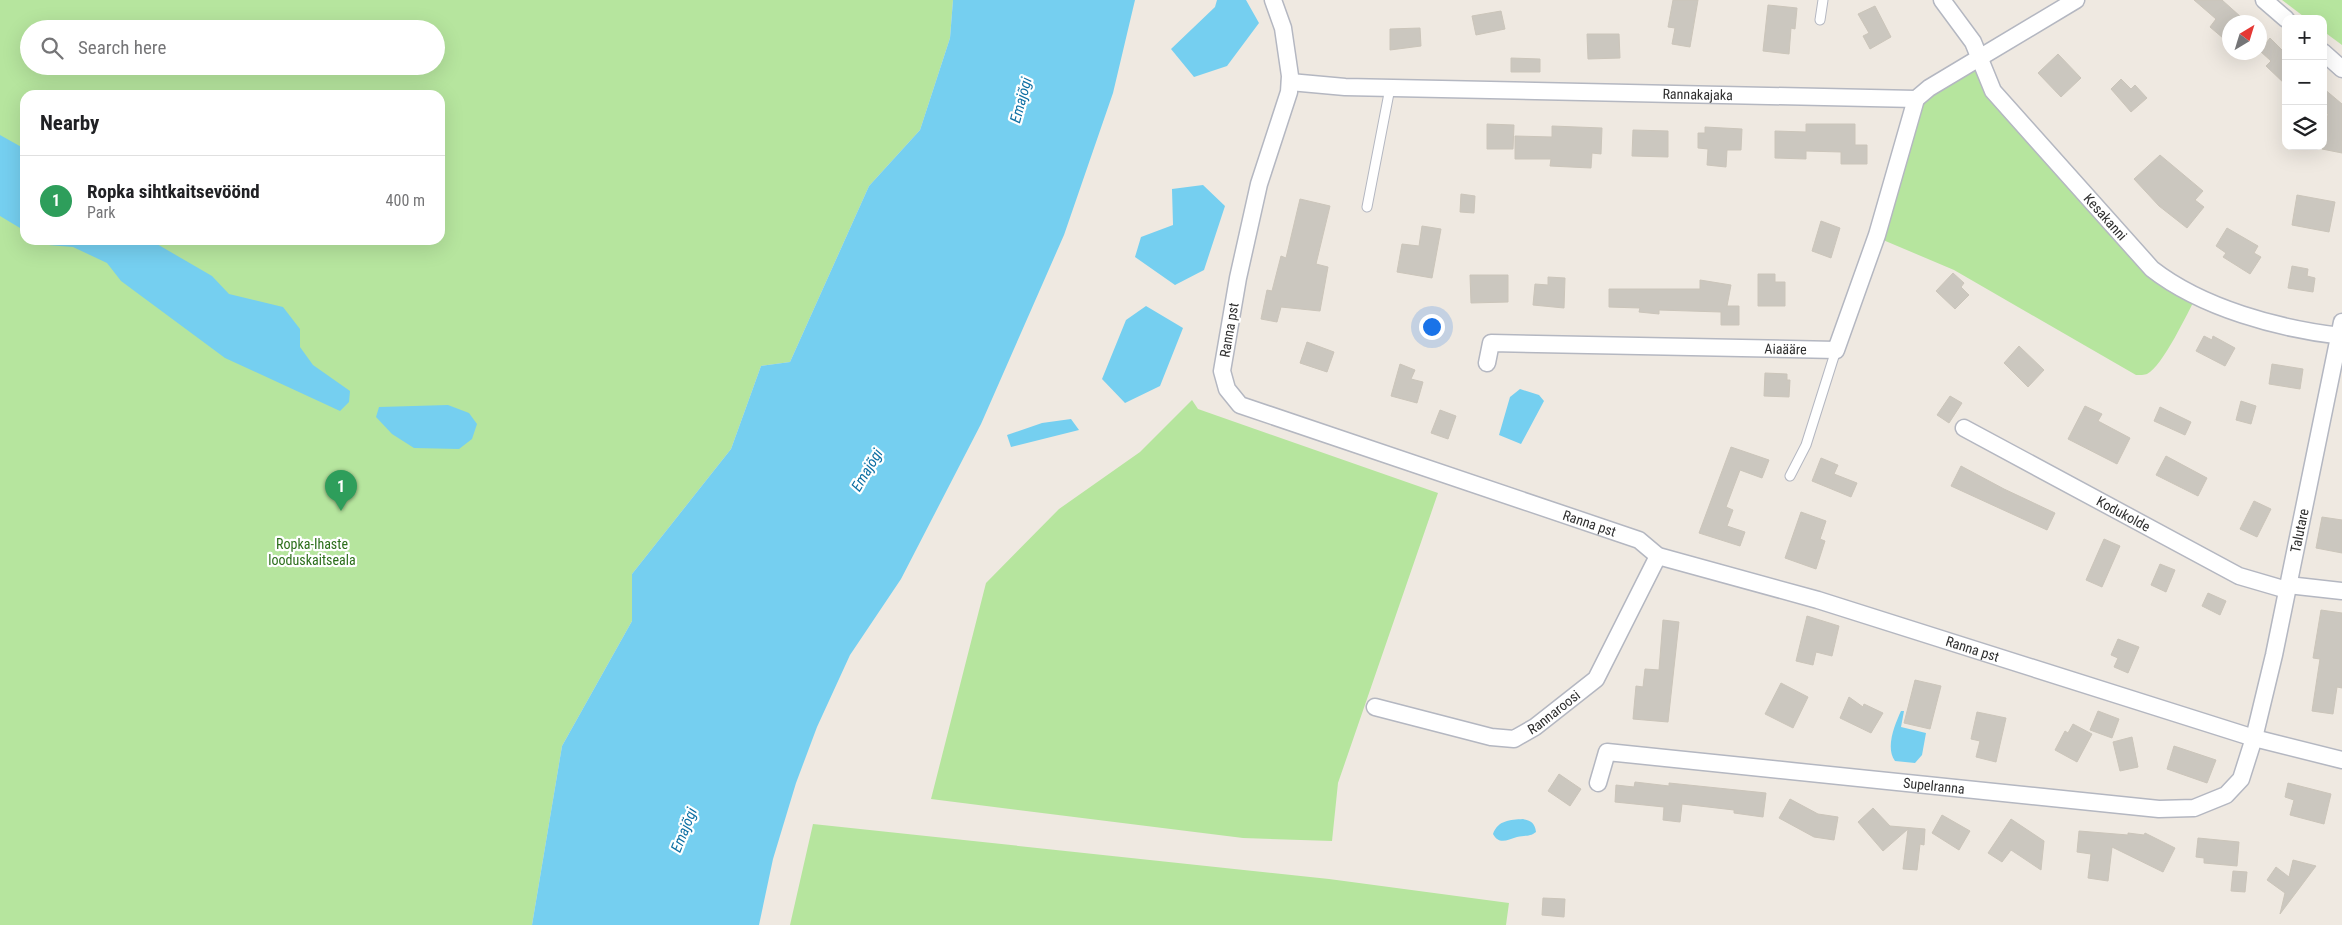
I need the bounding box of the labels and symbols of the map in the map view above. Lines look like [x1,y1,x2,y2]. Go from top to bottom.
north arrow [2222,15,2267,60]
water label: Emajõgi [1006,75,1036,125]
street label: Rannakajaka [1662,86,1733,103]
street label: Kesakanni [2081,190,2130,244]
street label: Ranna pst [1216,301,1242,359]
your location [1419,314,1445,340]
street label: Aiaääre [1764,341,1807,357]
water label: Emajõgi [847,445,887,494]
pin: 1 [325,470,357,511]
street label: Kodukolde [2094,493,2153,535]
street label: Ranna pst [1561,507,1618,540]
street label: Talutare [2287,507,2312,554]
park label: Ropka-Ihaste looduskaitseala [268,536,356,568]
street label: Ranna pst [1944,633,2001,665]
street label: Rannaroosi [1525,687,1583,738]
street label: Supelranna [1902,775,1966,797]
water label: Emajõgi [667,805,701,855]

